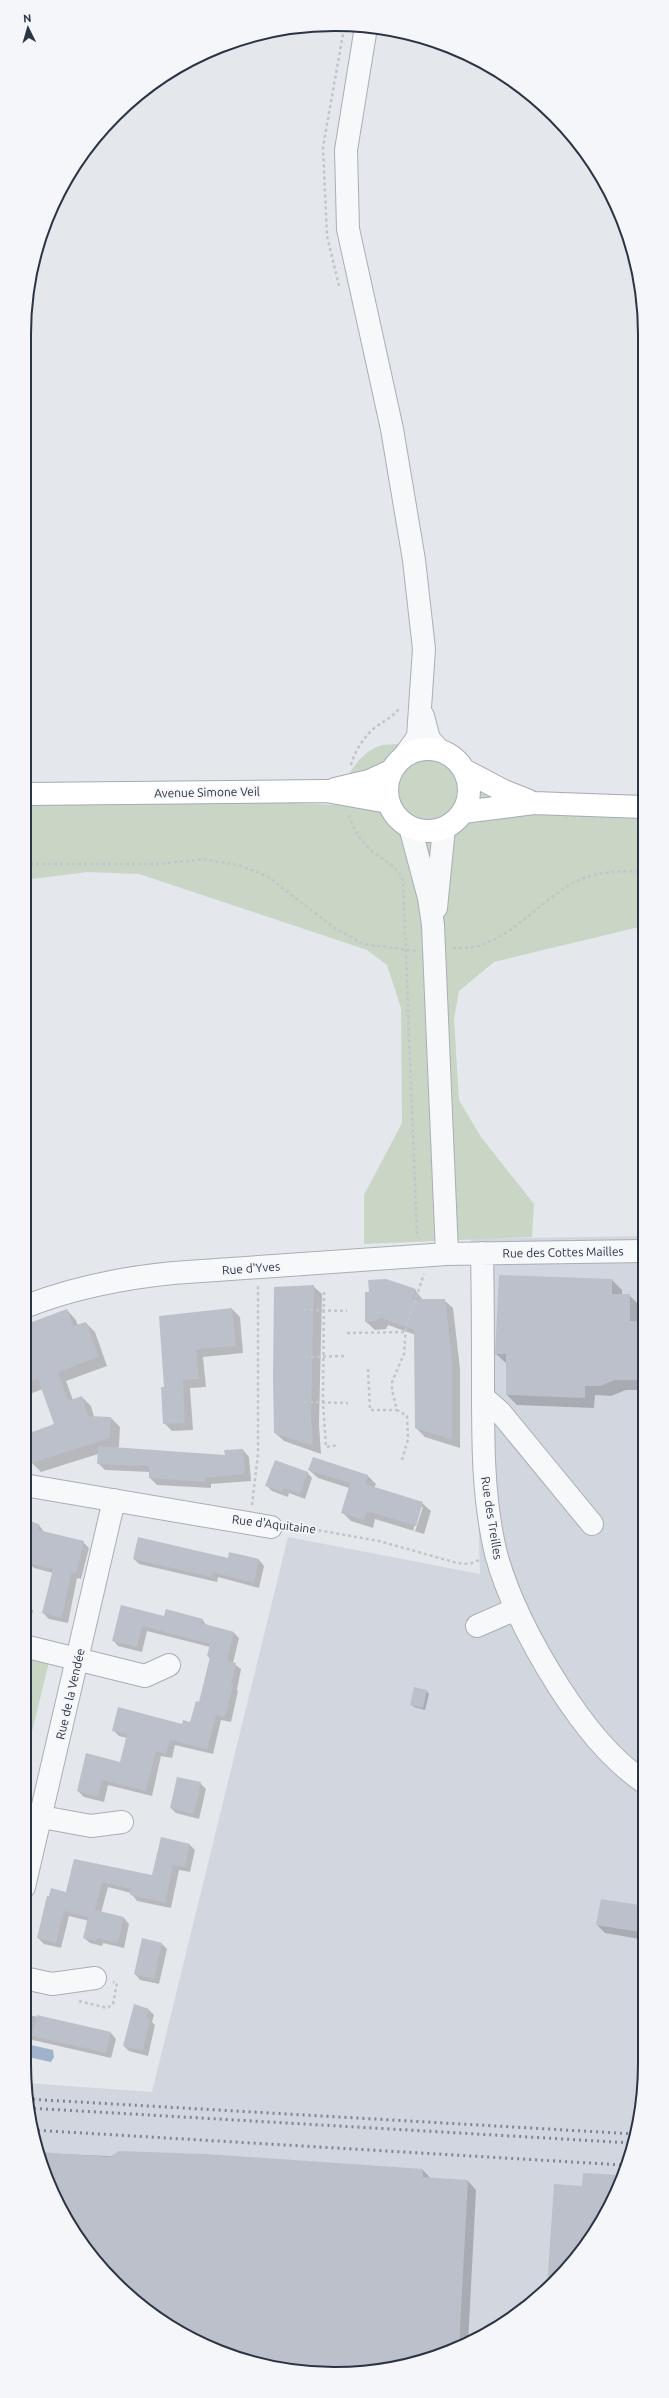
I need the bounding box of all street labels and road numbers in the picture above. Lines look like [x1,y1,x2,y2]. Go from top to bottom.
street label: Avenue Simone Veil [154,785,260,799]
street label: Rue des Cottes Mailles [502,1244,624,1260]
street label: Rue d'Yves [222,1259,280,1277]
street label: Rue des Treilles [479,1476,505,1560]
street label: Rue d'Aquitaine [231,1512,317,1536]
street label: Rue de la Vendée [53,1647,87,1741]

